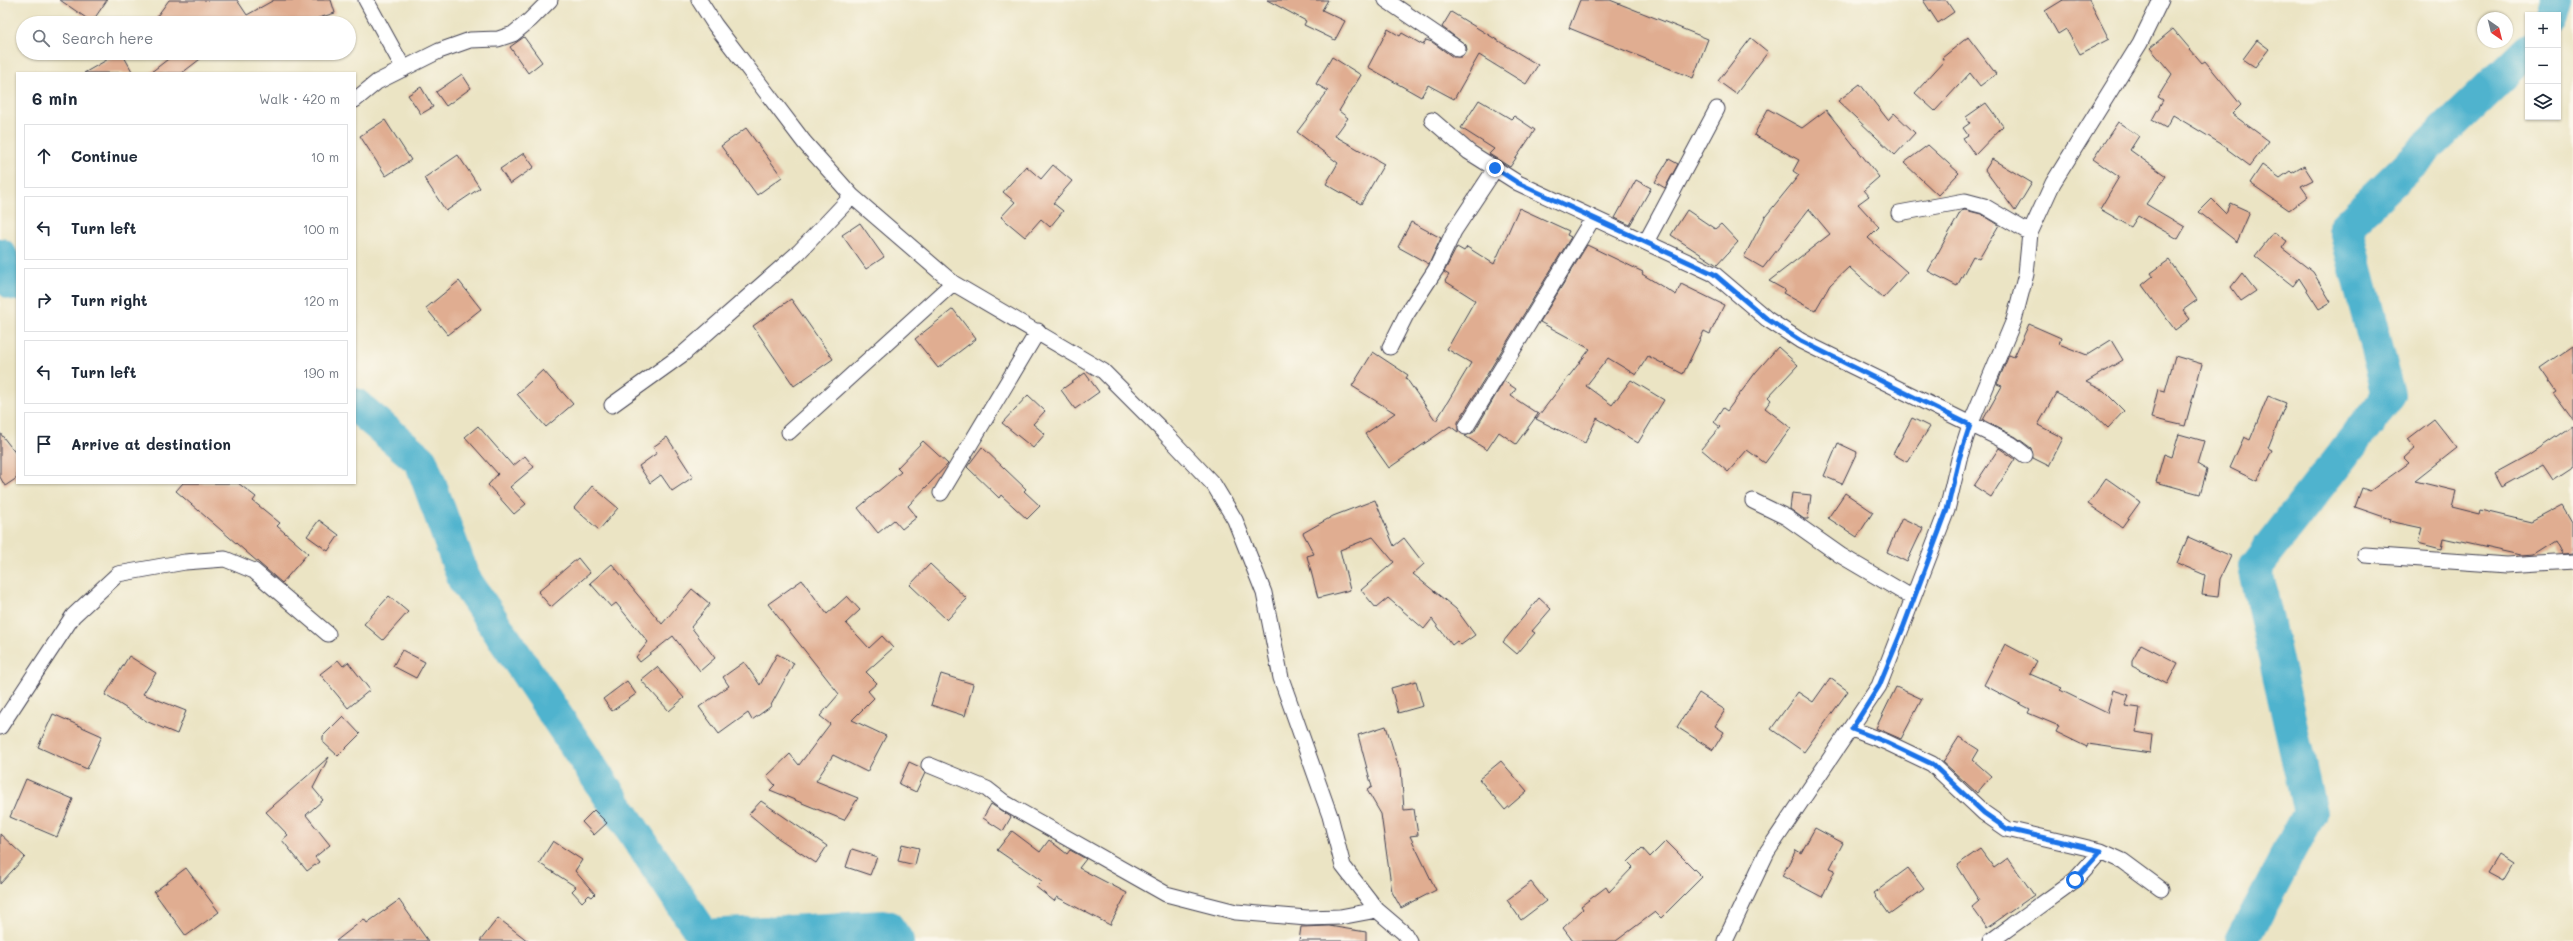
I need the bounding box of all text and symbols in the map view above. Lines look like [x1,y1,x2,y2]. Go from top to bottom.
north arrow [2477,12,2513,48]
map controls [2525,12,2561,120]
button: + [2525,12,2561,48]
search box [16,16,356,60]
icon: search [30,27,52,49]
text: Search here [62,28,153,48]
button: − [2525,48,2561,84]
button: layers [2525,84,2561,120]
text: 6 min [32,87,77,109]
text: Walk · 420 m [259,90,340,107]
icon: ahead [33,145,55,167]
text: Continue [71,146,138,166]
text: 10 m [311,148,339,165]
route end [1486,159,1504,177]
icon: left [33,217,55,239]
text: Turn left [71,218,136,238]
text: 100 m [303,220,339,237]
icon: right [33,289,55,311]
text: Turn right [71,290,148,310]
text: 120 m [303,292,339,309]
icon: left [33,361,55,383]
text: Turn left [71,362,136,382]
text: 190 m [303,364,339,381]
icon: arrive [33,433,55,455]
text: Arrive at destination [71,434,231,454]
route start [2066,871,2084,889]

